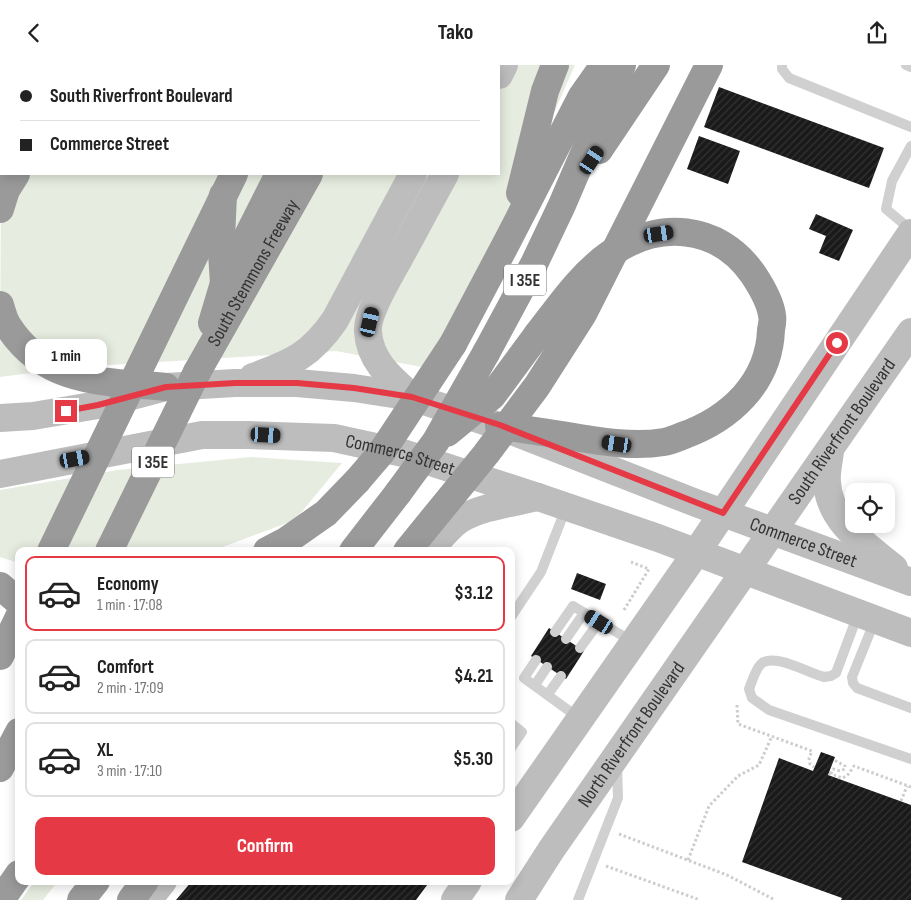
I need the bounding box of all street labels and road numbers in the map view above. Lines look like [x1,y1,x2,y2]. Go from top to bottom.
street label: South Stemmons Freeway [202,195,304,350]
road number: I 35E [504,265,546,295]
street label: South Riverfront Boulevard [783,354,900,509]
street label: Commerce Street [343,429,458,481]
road number: I 35E [132,447,174,477]
street label: Commerce Street [747,512,860,573]
street label: North Riverfront Boulevard [573,657,690,812]

